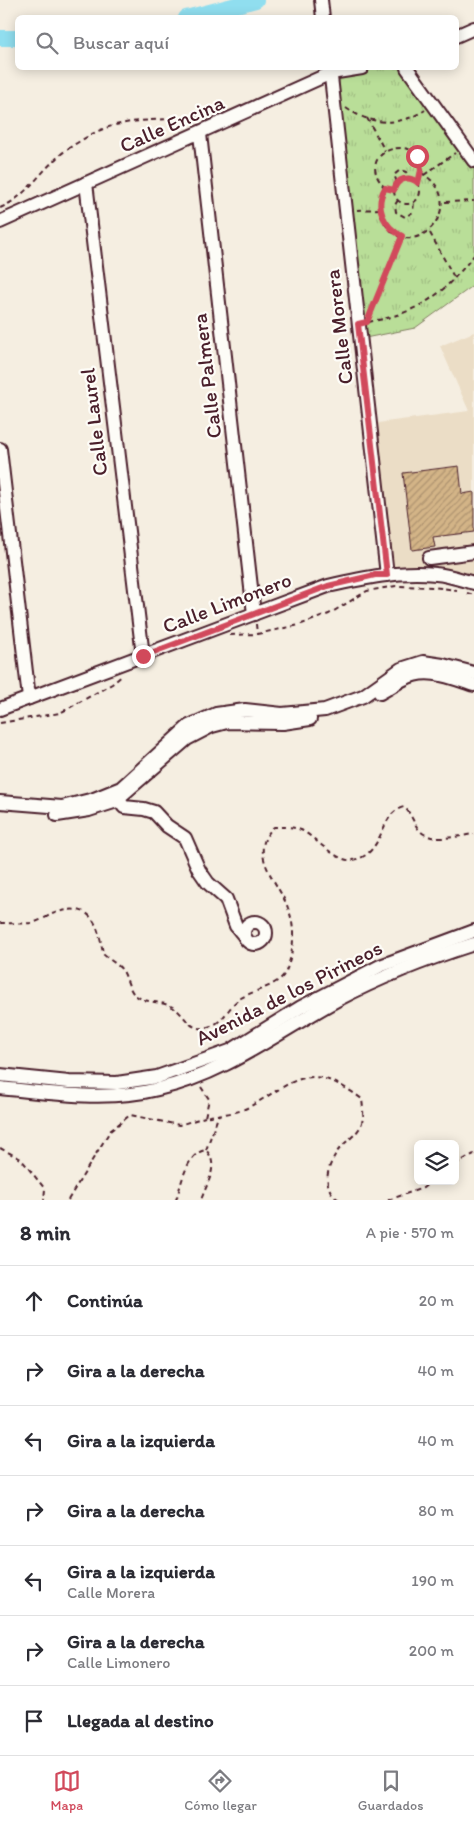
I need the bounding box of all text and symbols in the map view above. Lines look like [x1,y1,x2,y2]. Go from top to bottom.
search box [15,15,459,70]
icon: search [33,29,61,57]
text: Buscar aquí [73,31,169,54]
street label: Calle Encina [116,89,228,158]
route start [406,145,429,168]
street label: Calle Morera [319,268,358,386]
street label: Calle Palmera [186,312,227,440]
street label: Calle Laurel [74,367,113,477]
street label: Calle Limonero [159,567,295,639]
route end [132,645,155,668]
street label: Avenida de los Pirineos [191,935,386,1050]
map controls [414,1140,459,1185]
button: layers [414,1140,459,1185]
text: 8 min [20,1220,70,1245]
text: A pie · 570 m [366,1223,454,1242]
icon: ahead [20,1287,48,1315]
text: Continúa [67,1289,143,1312]
text: 20 m [419,1291,454,1310]
icon: right [20,1357,48,1385]
text: Gira a la derecha [67,1359,205,1382]
text: 40 m [417,1361,454,1380]
icon: left [20,1427,48,1455]
text: Gira a la izquierda [67,1429,215,1452]
text: 40 m [417,1431,454,1450]
icon: right [20,1497,48,1525]
text: Gira a la derecha [67,1499,205,1522]
text: 80 m [418,1501,454,1520]
text: Gira a la izquierda [67,1560,215,1583]
icon: left [20,1567,48,1595]
text: 190 m [411,1571,454,1590]
text: Calle Morera [67,1583,155,1602]
text: Gira a la derecha [67,1630,205,1653]
icon: right [20,1637,48,1665]
text: 200 m [409,1641,454,1660]
text: Calle Limonero [67,1653,171,1672]
icon: arrive [20,1707,48,1735]
text: Llegada al destino [67,1709,214,1732]
tab: Mapa [51,1767,83,1814]
tab: Cómo llegar [184,1767,257,1814]
tab: Guardados [358,1767,423,1814]

